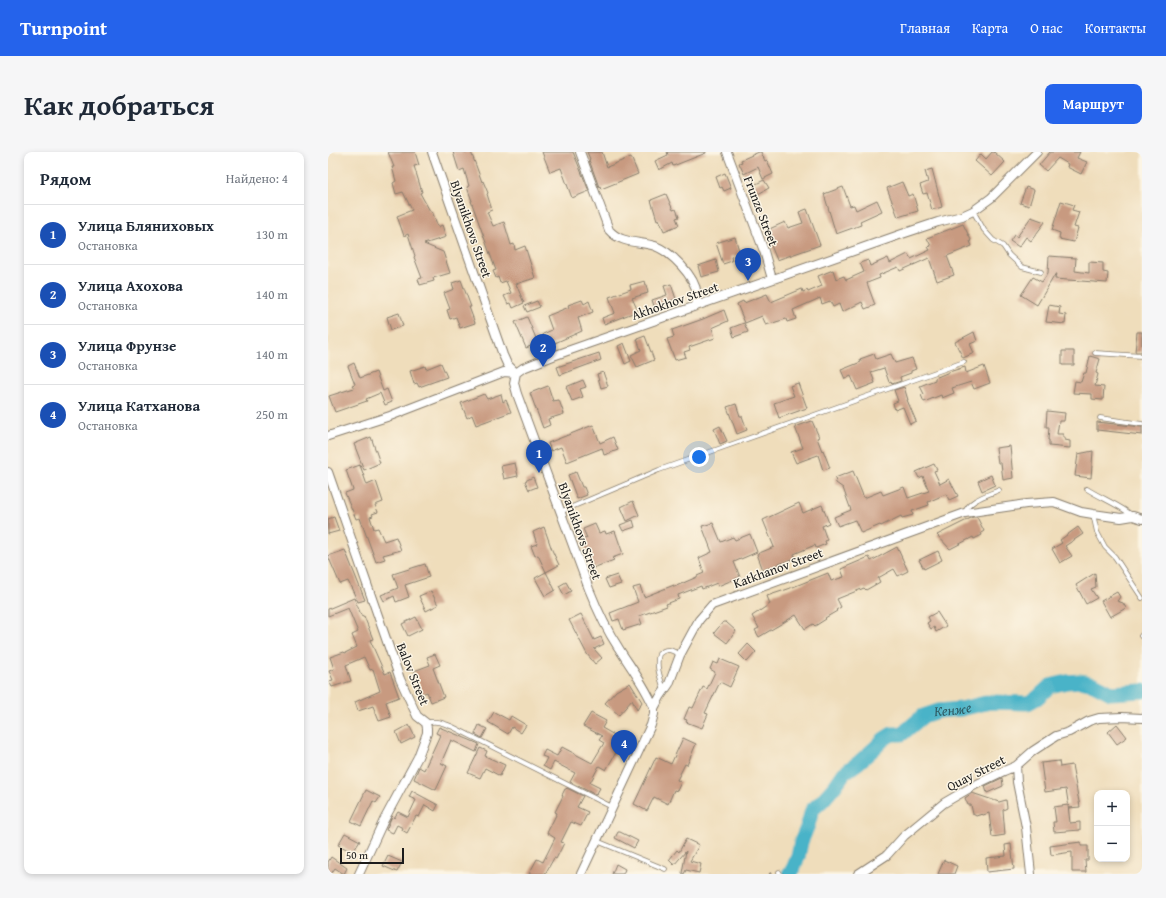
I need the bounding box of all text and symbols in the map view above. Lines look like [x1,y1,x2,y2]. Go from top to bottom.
text: Turnpoint [20,14,107,42]
text: Главная [900,18,950,38]
text: Карта [972,18,1008,38]
text: О нас [1030,18,1063,38]
text: Контакты [1085,18,1146,38]
text: Как добраться [24,84,214,125]
button: Маршрут [1045,84,1142,124]
text: Рядом [40,166,91,191]
text: Найдено: 4 [226,169,288,188]
street label: Frunze Street [739,173,783,249]
street label: Blyanikhovs Street [445,178,497,281]
text: Улица Бляниховых [78,215,214,236]
text: 1 [50,225,56,244]
text: 130 m [256,225,288,244]
text: Остановка [78,236,138,255]
pin: 3 [735,248,761,281]
text: Улица Ахохова [78,275,183,296]
street label: Akhokhov Street [629,277,721,325]
text: 2 [50,285,56,304]
text: 140 m [256,285,288,304]
text: Остановка [78,296,138,315]
pin: 2 [530,334,556,367]
text: Улица Фрунзе [78,335,176,356]
text: 3 [50,345,56,364]
text: 140 m [256,345,288,364]
text: Остановка [78,356,138,375]
text: Улица Катханова [78,395,200,416]
text: 4 [50,405,56,424]
text: 250 m [256,405,288,424]
text: Остановка [78,416,138,435]
pin: 1 [526,440,552,473]
your location [689,447,709,467]
street label: Blyanikhovs Street [554,480,607,583]
street label: Katkhanov Street [730,543,826,593]
street label: Balov Street [392,640,434,708]
water label: Кенже [933,697,974,721]
pin: 4 [611,730,637,763]
street label: Quay Street [943,750,1009,796]
map controls [1094,790,1130,862]
button: + [1094,790,1130,826]
button: − [1094,826,1130,862]
scale bar [340,846,404,865]
text: 50 m [346,847,368,863]

